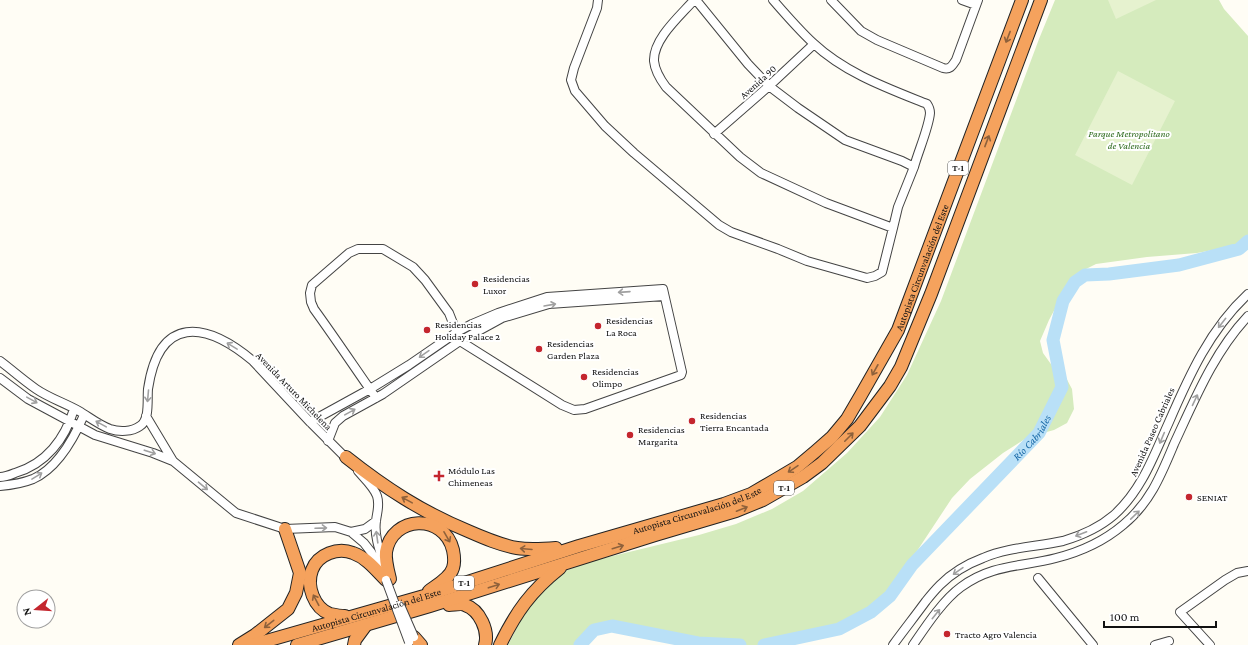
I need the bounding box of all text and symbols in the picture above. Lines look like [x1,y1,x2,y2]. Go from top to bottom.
one-way arrow [1004,30,1012,42]
street label: Avenida 90 [738,63,779,101]
park label: Parque Metropolitano de Valencia [1088,128,1170,151]
one-way arrow [984,135,992,147]
road number: T-1 [948,161,968,175]
street label: Autopista Circunvalación del Este [893,202,951,332]
place label: Residencias Luxor [483,273,530,296]
marker: Residencias Luxor [470,279,480,289]
one-way arrow [618,288,631,295]
one-way arrow [543,300,556,308]
place label: Residencias La Roca [606,315,653,338]
one-way arrow [1218,318,1226,329]
place label: Residencias Holiday Palace 2 [435,319,500,342]
marker: Residencias La Roca [593,321,603,331]
marker: Residencias Holiday Palace 2 [422,325,432,335]
place label: Residencias Garden Plaza [547,338,600,361]
one-way arrow [227,342,238,350]
marker: Residencias Garden Plaza [534,344,544,354]
street label: Avenida Arturo Michelena [254,350,334,432]
one-way arrow [419,350,430,358]
one-way arrow [871,364,879,376]
place label: Residencias Olimpo [592,366,639,389]
marker: Residencias Olimpo [579,372,589,382]
street label: Avenida Paseo Cabriales [1127,386,1177,478]
one-way arrow [144,389,151,402]
one-way arrow [1192,395,1199,407]
one-way arrow [26,397,38,405]
one-way arrow [344,407,356,415]
place label: Residencias Tierra Encantada [700,410,769,433]
water label: Río Cabriales [1010,412,1053,463]
marker: Residencias Tierra Encantada [687,416,697,426]
one-way arrow [95,419,107,427]
place label: Residencias Margarita [638,424,685,447]
marker: Residencias Margarita [625,430,635,440]
one-way arrow [844,432,854,442]
one-way arrow [1158,432,1165,444]
one-way arrow [143,449,156,456]
place label: Módulo Las Chimeneas [448,465,495,488]
one-way arrow [788,465,799,473]
marker: Módulo Las Chimeneas [433,470,445,482]
one-way arrow [31,471,43,479]
one-way arrow [198,481,209,490]
road number: T-1 [774,481,794,495]
street label: Autopista Circunvalación del Este [631,484,763,536]
marker: SENIAT [1184,492,1194,502]
place label: SENIAT [1197,492,1228,503]
one-way arrow [401,496,413,504]
one-way arrow [736,504,748,512]
one-way arrow [1130,510,1140,519]
one-way arrow [314,524,327,532]
one-way arrow [373,531,381,544]
one-way arrow [444,531,452,543]
one-way arrow [1076,531,1088,539]
one-way arrow [611,543,624,550]
one-way arrow [520,545,533,552]
one-way arrow [952,567,963,575]
road number: T-1 [454,576,474,590]
one-way arrow [487,582,500,589]
street label: Autopista Circunvalación del Este [310,585,443,633]
north arrow [16,589,56,629]
one-way arrow [312,594,319,606]
scale bar [1104,603,1216,629]
text: N [19,606,33,617]
one-way arrow [932,608,941,619]
text: 100 m [1110,610,1140,624]
one-way arrow [264,620,275,628]
marker: Tracto Agro Valencia [942,629,952,639]
place label: Tracto Agro Valencia [955,629,1037,640]

